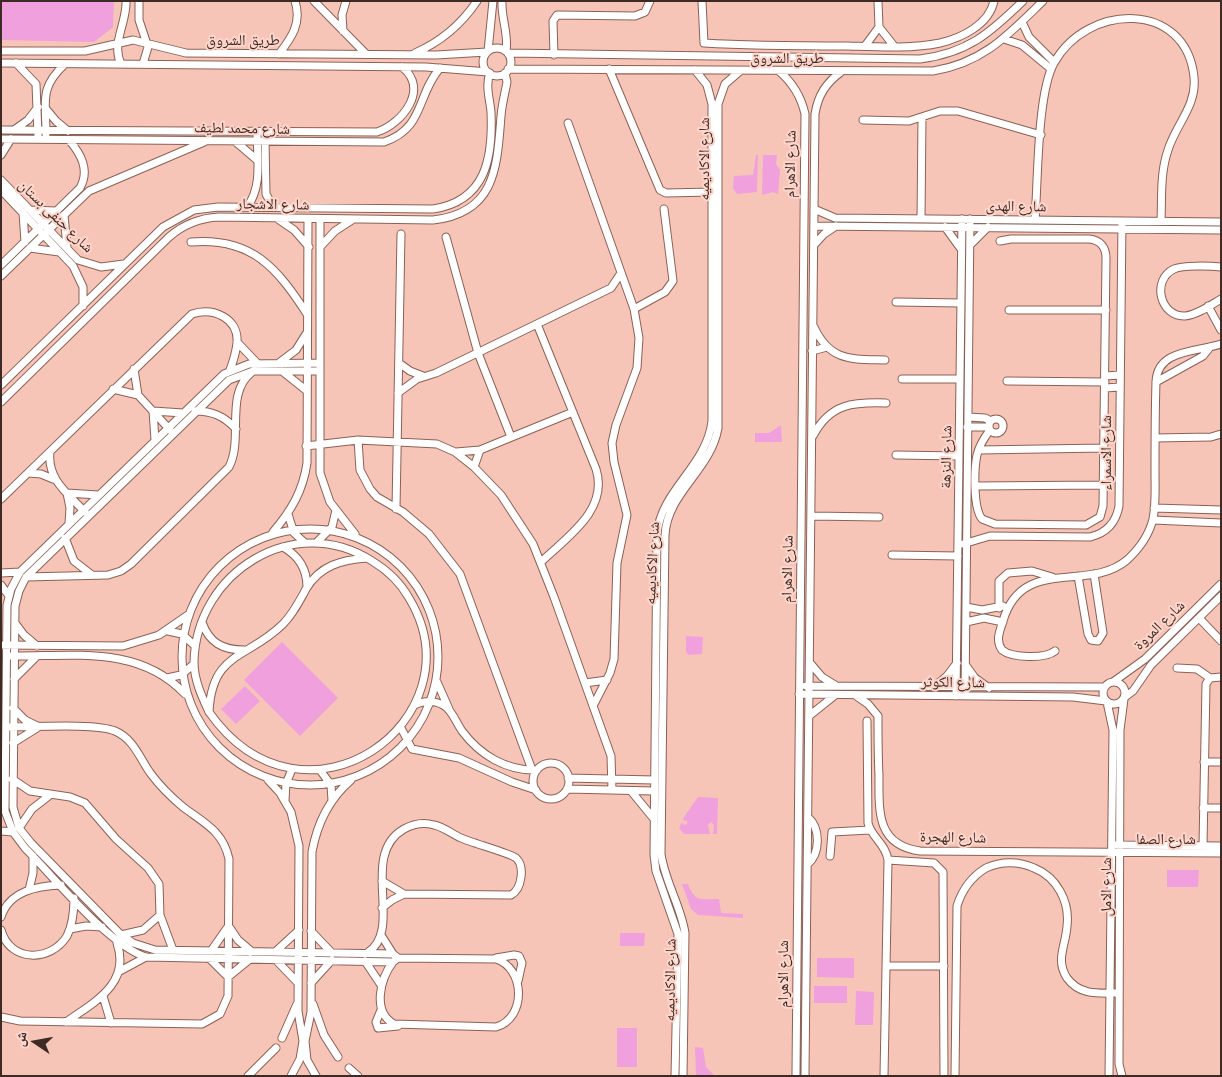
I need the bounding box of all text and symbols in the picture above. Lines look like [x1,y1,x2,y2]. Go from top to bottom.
street label: طريق الشروق [206,31,280,49]
street label: طريق الشروق [750,49,824,67]
street label: شارع الاكاديميه [695,117,713,201]
street label: شارع محمد لطيف [194,118,290,138]
street label: شارع الاهرام [780,130,800,198]
street label: شارع حنفى بستان [15,176,97,256]
street label: شارع الاشجار [236,194,310,214]
street label: شارع الهدى [985,196,1047,216]
street label: شارع الاسمراء [1097,415,1115,491]
street label: شارع النزهة [936,425,956,489]
street label: شارع الاكاديميه [641,521,663,605]
street label: شارع الاهرام [777,535,797,603]
street label: شارع المروة [1130,596,1188,654]
street label: شارع الكوثر [921,672,985,692]
street label: شارع الهجرة [920,827,986,847]
street label: شارع الصفا [1136,830,1196,848]
street label: شارع الامل [1097,858,1115,916]
street label: شارع الاكاديميه [660,938,680,1022]
street label: شارع الاهرام [774,940,792,1008]
north arrow [10,1017,60,1067]
text: ش [11,1030,30,1048]

